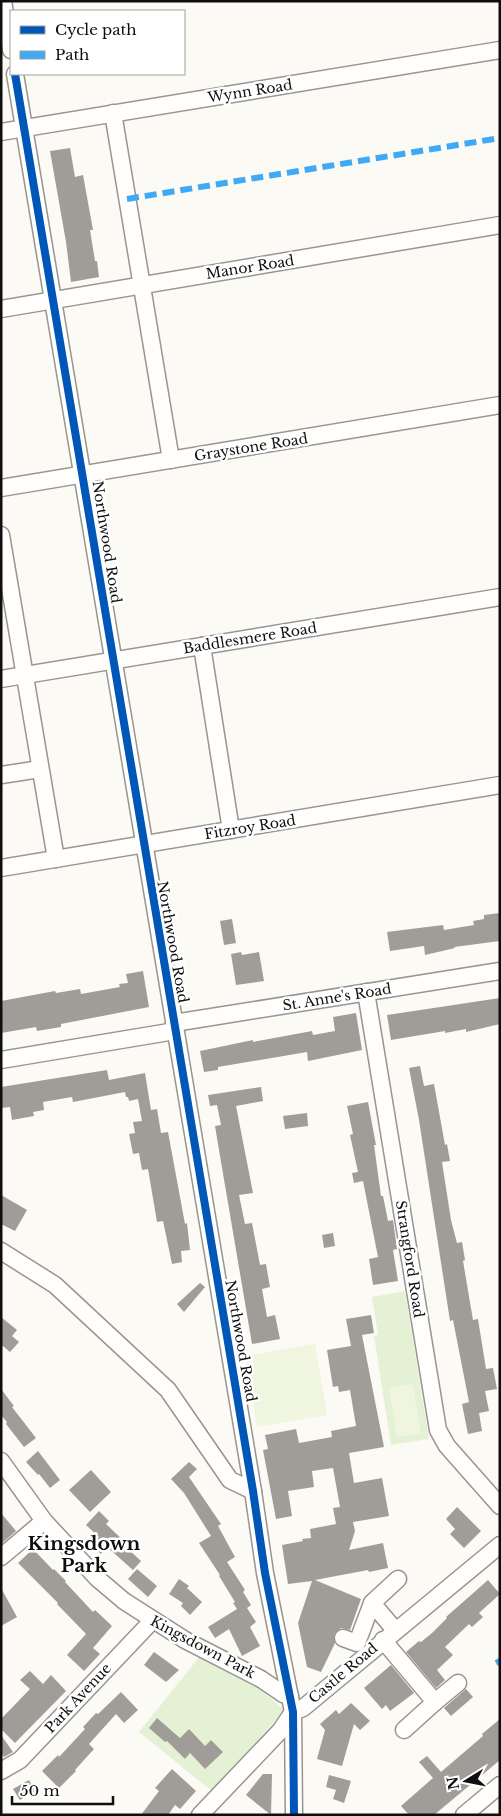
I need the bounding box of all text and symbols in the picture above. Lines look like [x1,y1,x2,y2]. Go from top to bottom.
legend [10,10,185,75]
text: Cycle path [55,20,137,39]
text: Path [55,45,89,64]
street label: Wynn Road [205,75,294,107]
street label: Manor Road [204,251,296,283]
street label: Graystone Road [193,429,310,465]
street label: Northwood Road [88,480,126,605]
street label: Baddlesmere Road [182,618,319,657]
street label: Fitzroy Road [203,811,298,843]
street label: Northwood Road [153,880,193,1005]
street label: St. Anne's Road [281,979,393,1014]
street label: Strangford Road [392,1199,428,1320]
street label: Northwood Road [221,1279,261,1404]
district label: Kingsdown Park [28,1532,141,1577]
street label: Kingsdown Park [147,1612,259,1682]
street label: Castle Road [305,1639,382,1707]
street label: Park Avenue [41,1659,115,1737]
north arrow [441,1756,491,1806]
scale bar [12,1774,114,1806]
text: N [443,1775,463,1791]
text: 50 m [20,1781,60,1800]

